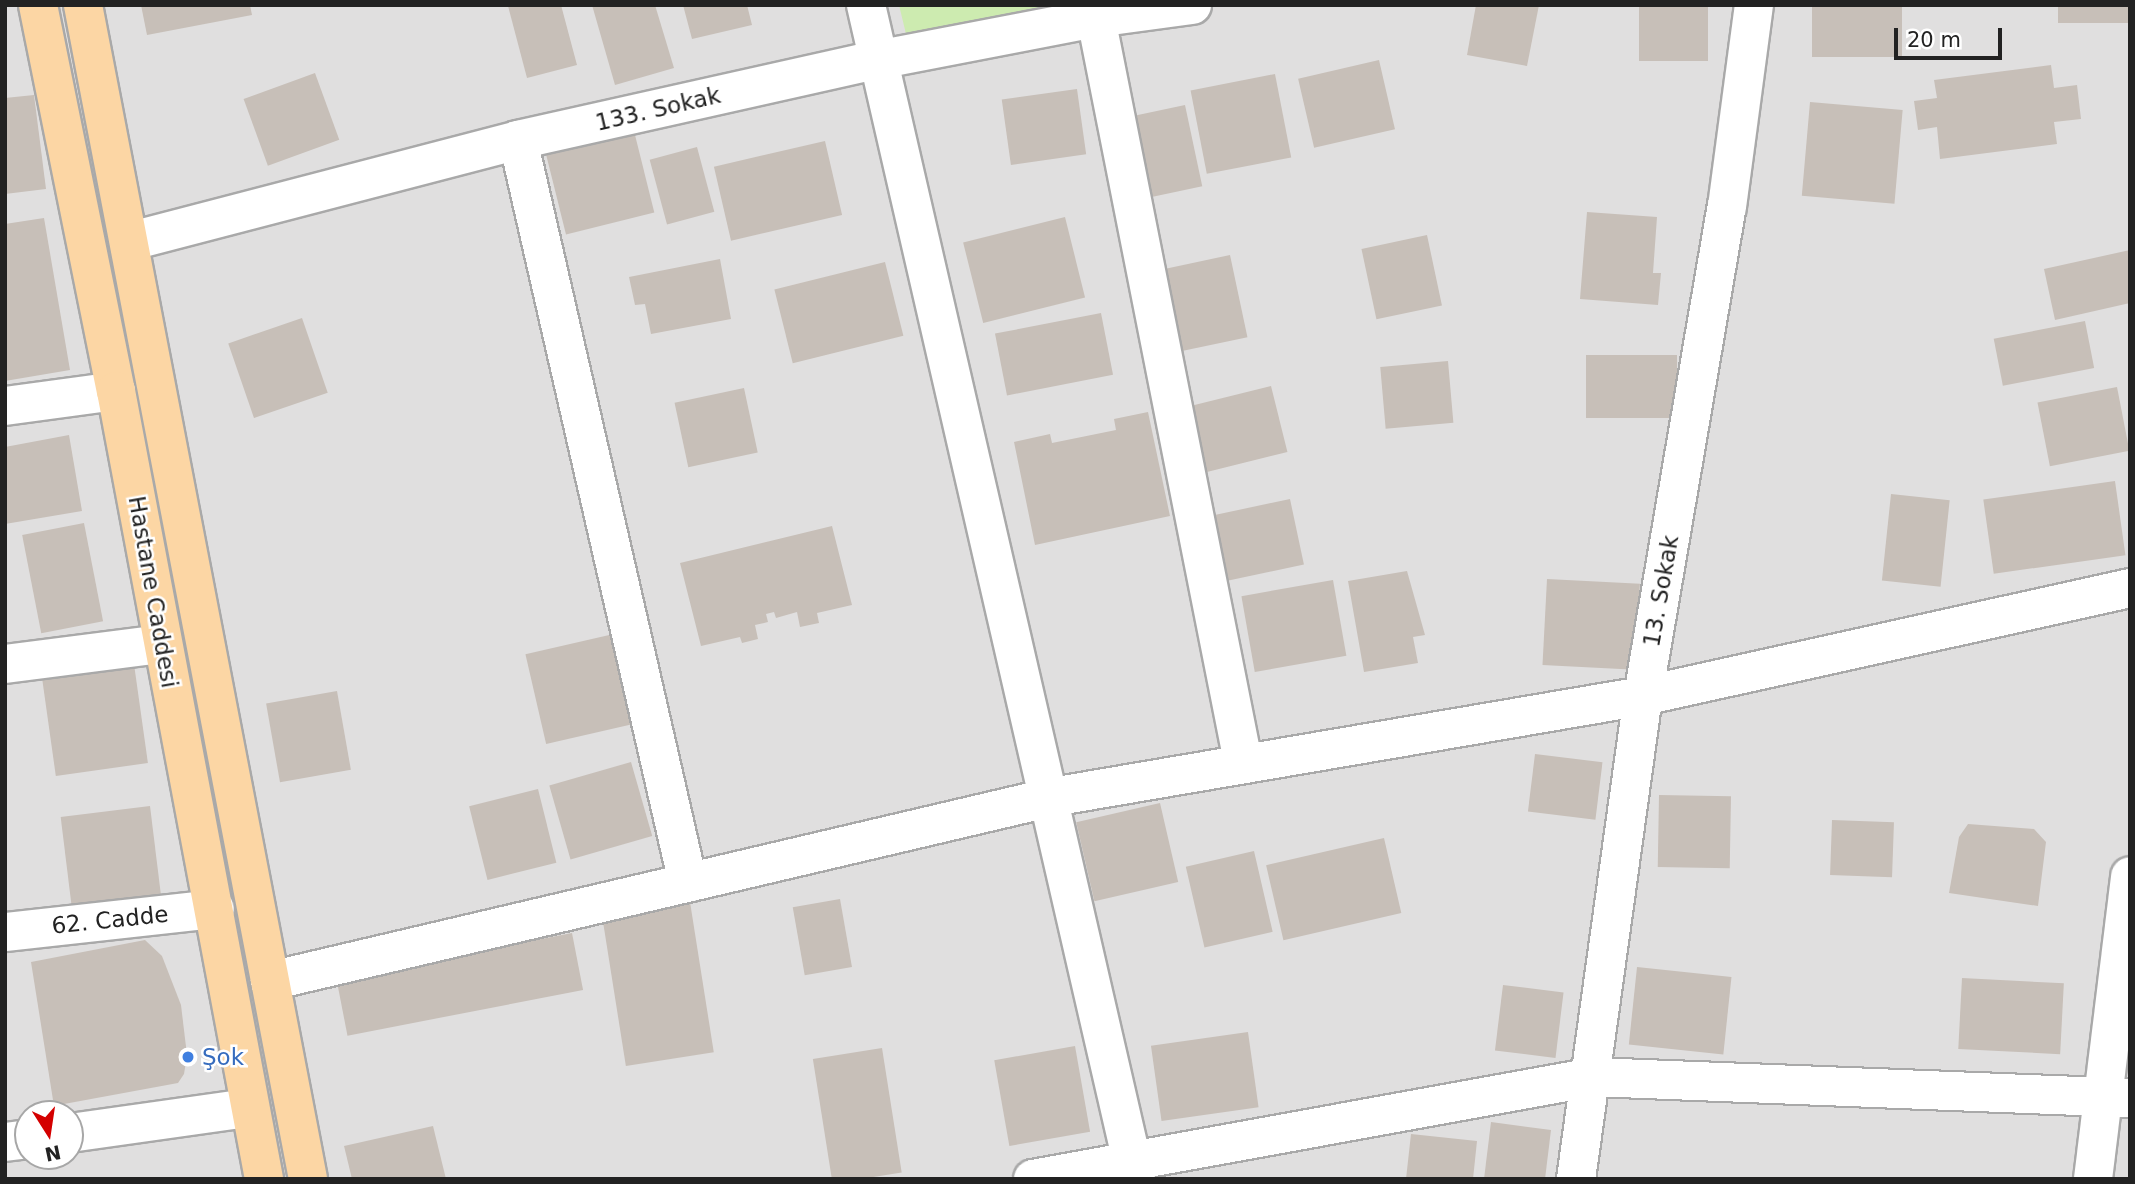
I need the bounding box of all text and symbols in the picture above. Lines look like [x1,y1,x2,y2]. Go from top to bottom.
scale bar [1897,14,2006,58]
text: 20 m [1907,28,1961,52]
street label: 133. Sokak [593,81,723,137]
street label: Hastane Caddesi [123,494,183,690]
street label: 13. Sokak [1638,533,1684,649]
street label: 62. Cadde [50,900,170,940]
place label: Şok [202,1043,244,1071]
marker: Şok [180,1049,196,1065]
north arrow [14,1100,84,1170]
text: N [43,1141,63,1166]

